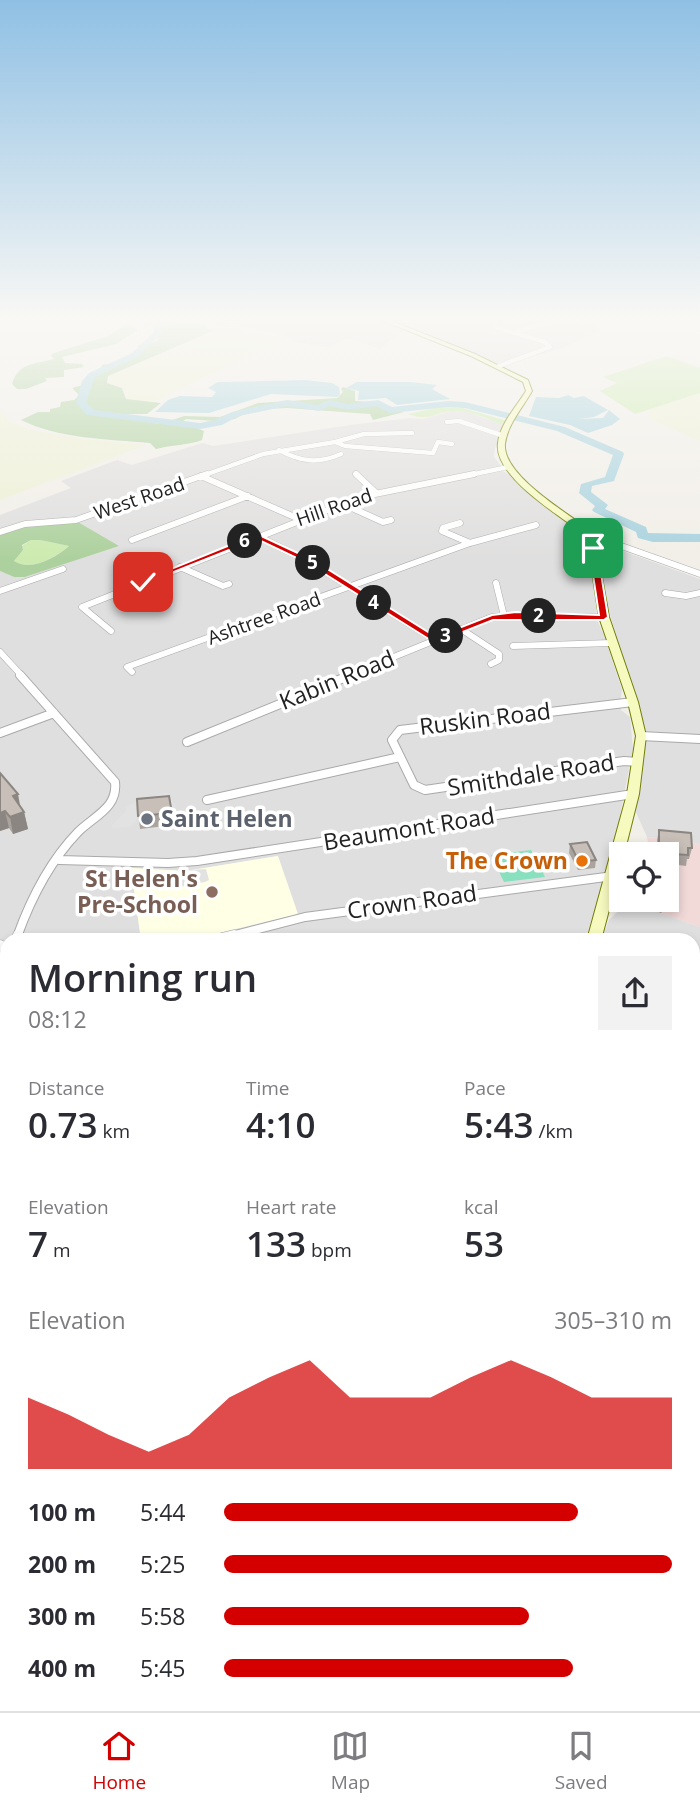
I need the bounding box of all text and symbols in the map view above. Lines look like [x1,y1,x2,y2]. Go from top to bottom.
street label: West Road [90,470,188,526]
street label: Hill Road [293,482,375,532]
pin [563,518,623,578]
pin: 6 [228,524,262,558]
text: 6 [239,527,250,553]
icon: arrive [574,529,612,567]
pin: 5 [296,546,330,580]
text: 5 [307,549,318,575]
pin [113,552,173,612]
icon: check [124,563,162,601]
street label: Ashtree Road [204,585,324,651]
pin: 4 [356,586,392,620]
text: 4 [368,589,379,615]
pin: 2 [522,598,556,634]
text: 2 [533,602,544,628]
pin: 3 [428,618,464,654]
text: 3 [440,622,451,648]
street label: Kabin Road [274,641,399,717]
street label: Ruskin Road [417,694,552,742]
street label: Smithdale Road [445,745,617,803]
street label: Beaumont Road [321,799,497,857]
place label: Saint Helen [161,802,293,834]
marker: Saint Helen [139,811,155,827]
map controls [609,842,679,912]
button: locate [609,842,679,912]
place label: The Crown [446,844,568,876]
marker: The Crown [574,853,590,869]
place label: St Helen's Pre-School [77,862,198,920]
street label: Crown Road [345,876,479,926]
marker: St Helen's Pre-School [204,884,220,900]
text: Morning run [28,951,257,1003]
button: share [598,956,672,1030]
text: 08:12 [28,1003,87,1035]
text: Distance [28,1075,104,1101]
text: Time [246,1075,290,1101]
text: Pace [464,1075,506,1101]
text: 0.73 [28,1101,98,1148]
text: 4:10 [246,1101,316,1148]
text: 5:43 [464,1101,534,1148]
text: km [98,1118,130,1144]
text: /km [534,1118,573,1144]
text: Elevation [28,1194,109,1220]
text: Heart rate [246,1194,336,1220]
text: kcal [464,1194,498,1220]
text: 7 [28,1220,48,1267]
text: 133 [246,1220,306,1267]
text: 53 [464,1220,504,1267]
text: m [48,1237,71,1263]
text: bpm [306,1237,352,1263]
text: Elevation [28,1304,126,1336]
text: 305–310 m [554,1304,672,1336]
text: 100 m [28,1496,96,1528]
text: 5:44 [140,1496,186,1528]
text: 200 m [28,1548,96,1580]
text: 5:25 [140,1548,186,1580]
text: 300 m [28,1600,96,1632]
text: 5:58 [140,1600,186,1632]
text: 400 m [28,1652,96,1684]
text: 5:45 [140,1652,186,1684]
tab: Home [92,1727,146,1795]
tab: Map [331,1727,370,1795]
tab: Saved [555,1727,608,1795]

